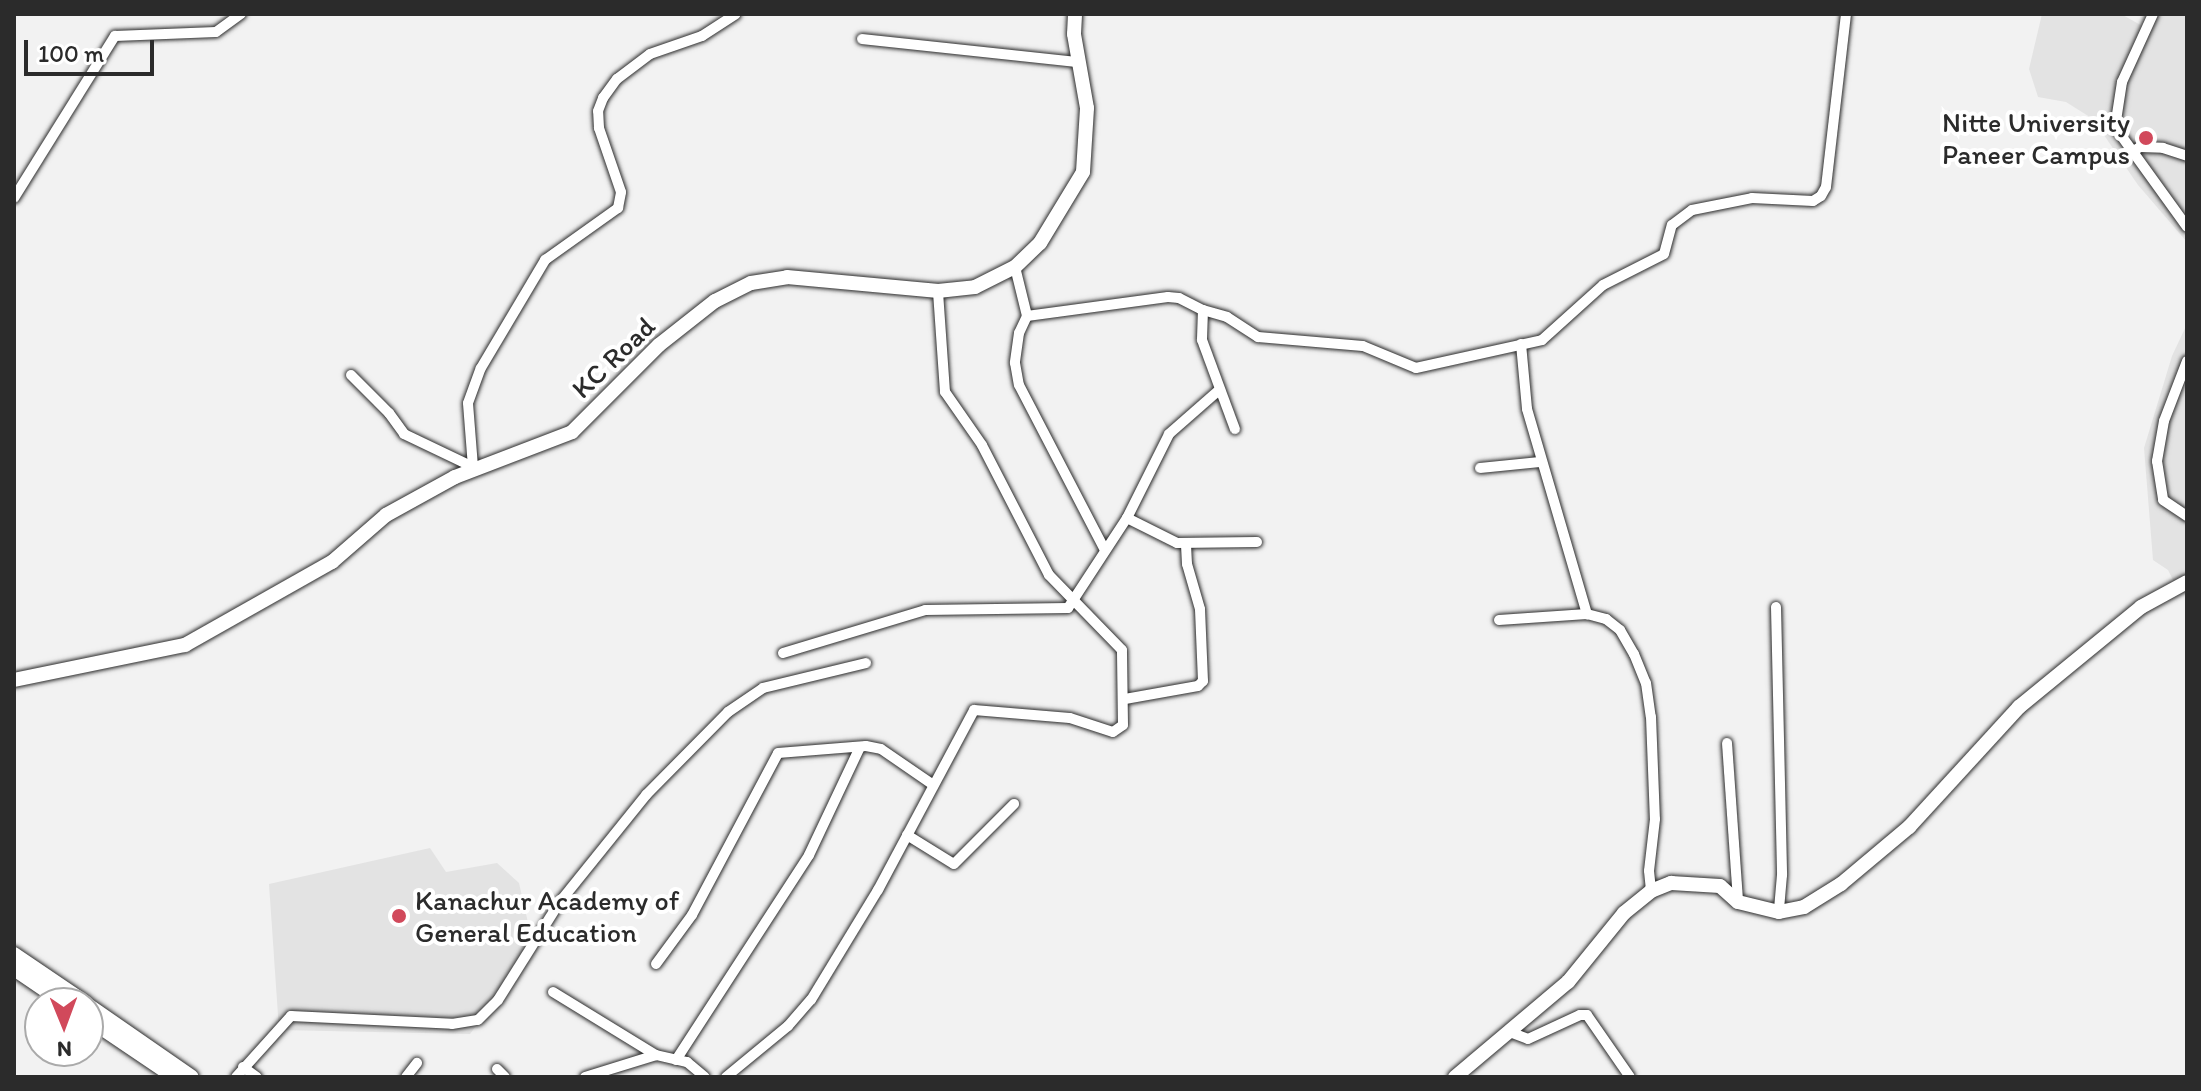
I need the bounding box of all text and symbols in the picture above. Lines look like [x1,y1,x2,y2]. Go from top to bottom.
scale bar [28,24,158,74]
text: 100 m [38,39,104,68]
place label: Nitte University Paneer Campus [1942,105,2130,171]
marker: Nitte University Paneer Campus [2137,129,2155,147]
street label: KC Road [564,309,662,405]
place label: Kanachur Academy of General Education [415,883,679,949]
marker: Kanachur Academy of General Education [390,907,408,925]
north arrow [24,987,104,1067]
text: N [57,1036,72,1063]

